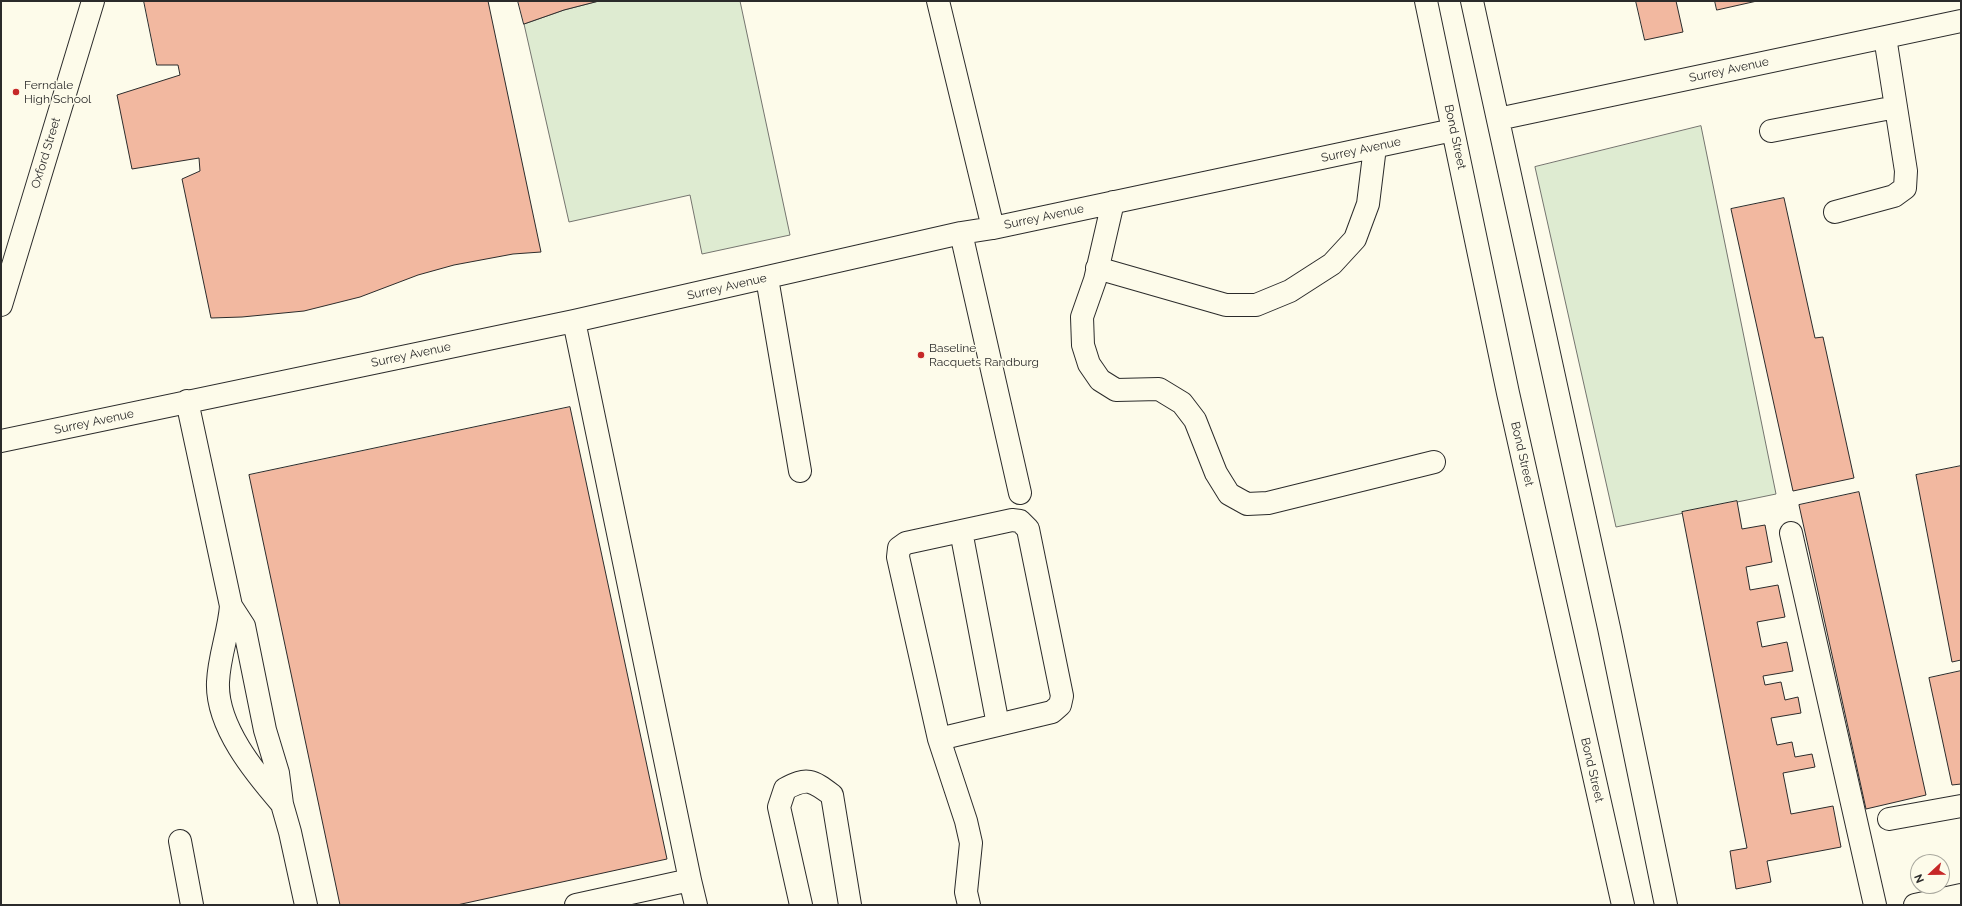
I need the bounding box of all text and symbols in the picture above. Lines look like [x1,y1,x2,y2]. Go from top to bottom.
street label: Surrey Avenue [1688,55,1770,85]
place label: Ferndale High School [24,78,91,106]
marker: Ferndale High School [11,87,21,97]
street label: Bond Street [1441,103,1469,171]
street label: Oxford Street [28,116,64,190]
street label: Surrey Avenue [1320,135,1402,165]
street label: Surrey Avenue [1003,202,1085,232]
street label: Surrey Avenue [686,271,768,303]
street label: Surrey Avenue [370,340,452,370]
place label: Baseline Racquets Randburg [929,341,1039,369]
marker: Baseline Racquets Randburg [916,350,926,360]
street label: Surrey Avenue [53,407,135,437]
street label: Bond Street [1508,420,1536,488]
street label: Bond Street [1578,736,1606,804]
north arrow [1910,854,1950,894]
text: N [1912,872,1927,885]

